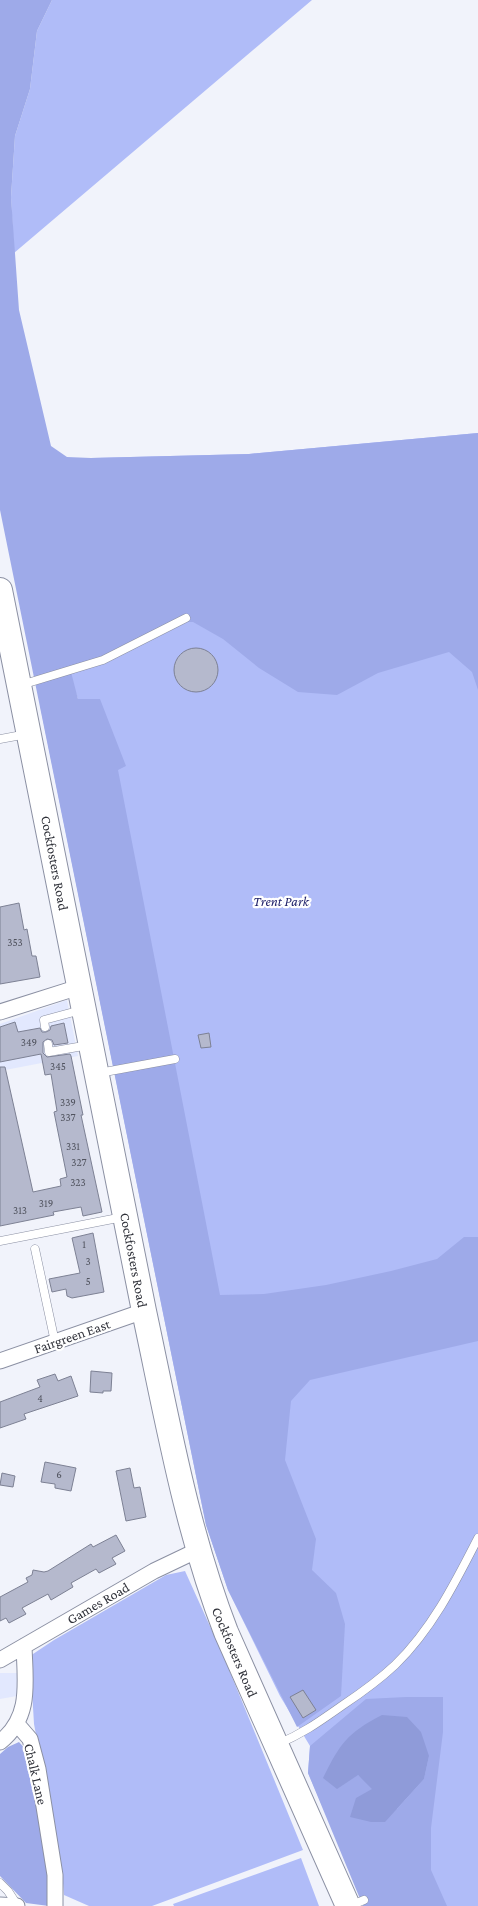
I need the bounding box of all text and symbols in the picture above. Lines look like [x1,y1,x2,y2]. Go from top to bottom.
street label: Cockfosters Road [38,814,72,912]
park label: Trent Park [253,893,310,909]
house number: 353 [7,936,23,948]
house number: 349 [21,1036,37,1048]
house number: 345 [50,1060,66,1072]
house number: 339 [60,1096,76,1108]
house number: 337 [60,1111,76,1123]
house number: 331 [66,1140,80,1152]
house number: 327 [71,1156,87,1168]
house number: 323 [70,1176,86,1188]
house number: 319 [39,1197,53,1209]
house number: 313 [13,1204,27,1216]
street label: Cockfosters Road [117,1211,151,1309]
house number: 1 [82,1238,86,1250]
house number: 3 [85,1255,91,1267]
house number: 5 [85,1275,91,1287]
street label: Fairgreen East [32,1315,113,1357]
house number: 4 [37,1392,43,1404]
house number: 6 [56,1468,62,1480]
street label: Games Road [64,1578,133,1627]
street label: Cockfosters Road [209,1605,261,1700]
street label: Chalk Lane [21,1742,51,1806]

